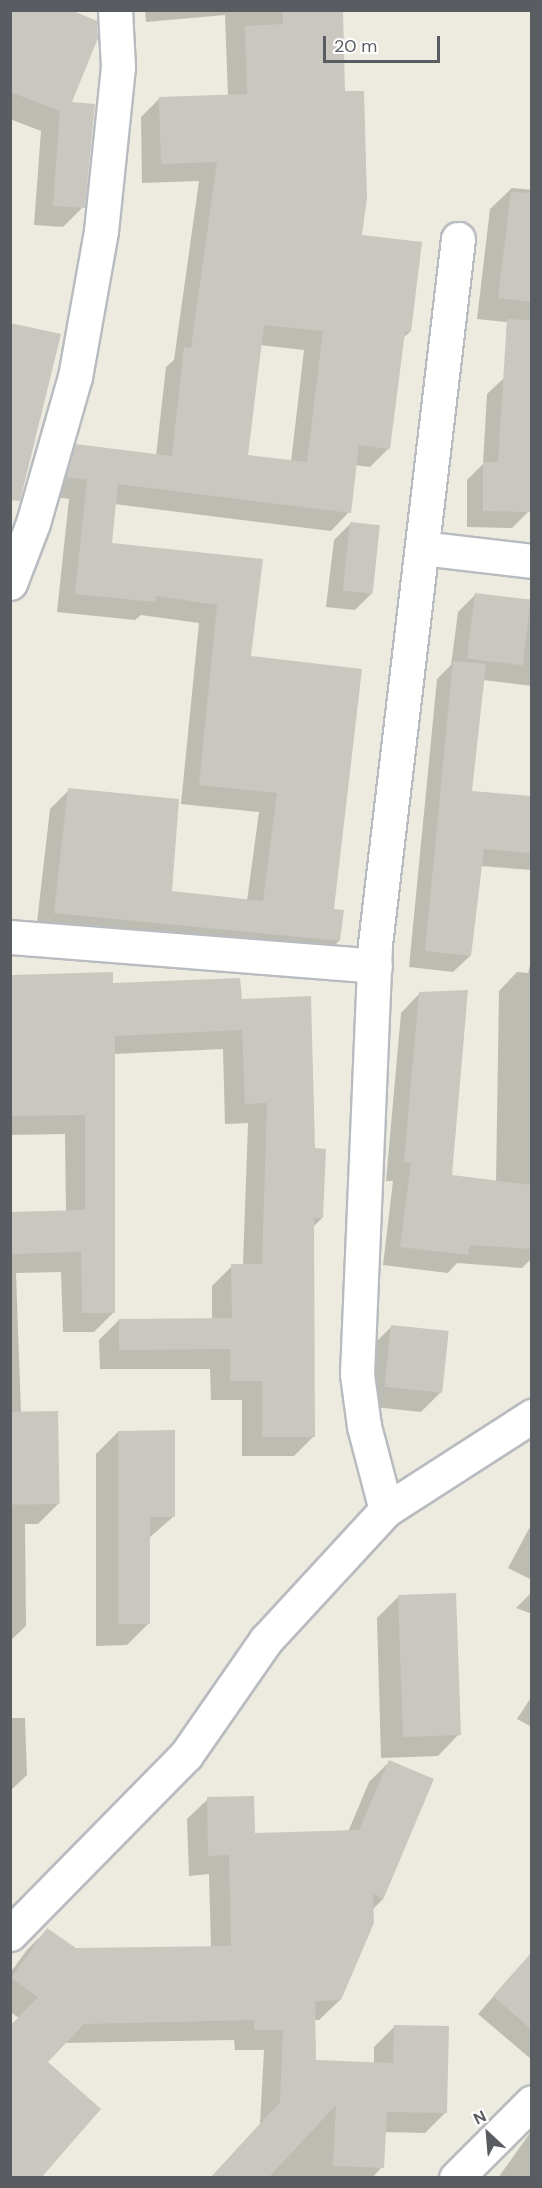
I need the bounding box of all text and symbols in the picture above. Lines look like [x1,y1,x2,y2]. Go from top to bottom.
scale bar [326,24,443,62]
text: 20 m [334,34,377,58]
north arrow [458,2104,518,2164]
text: N [470,2105,490,2129]

